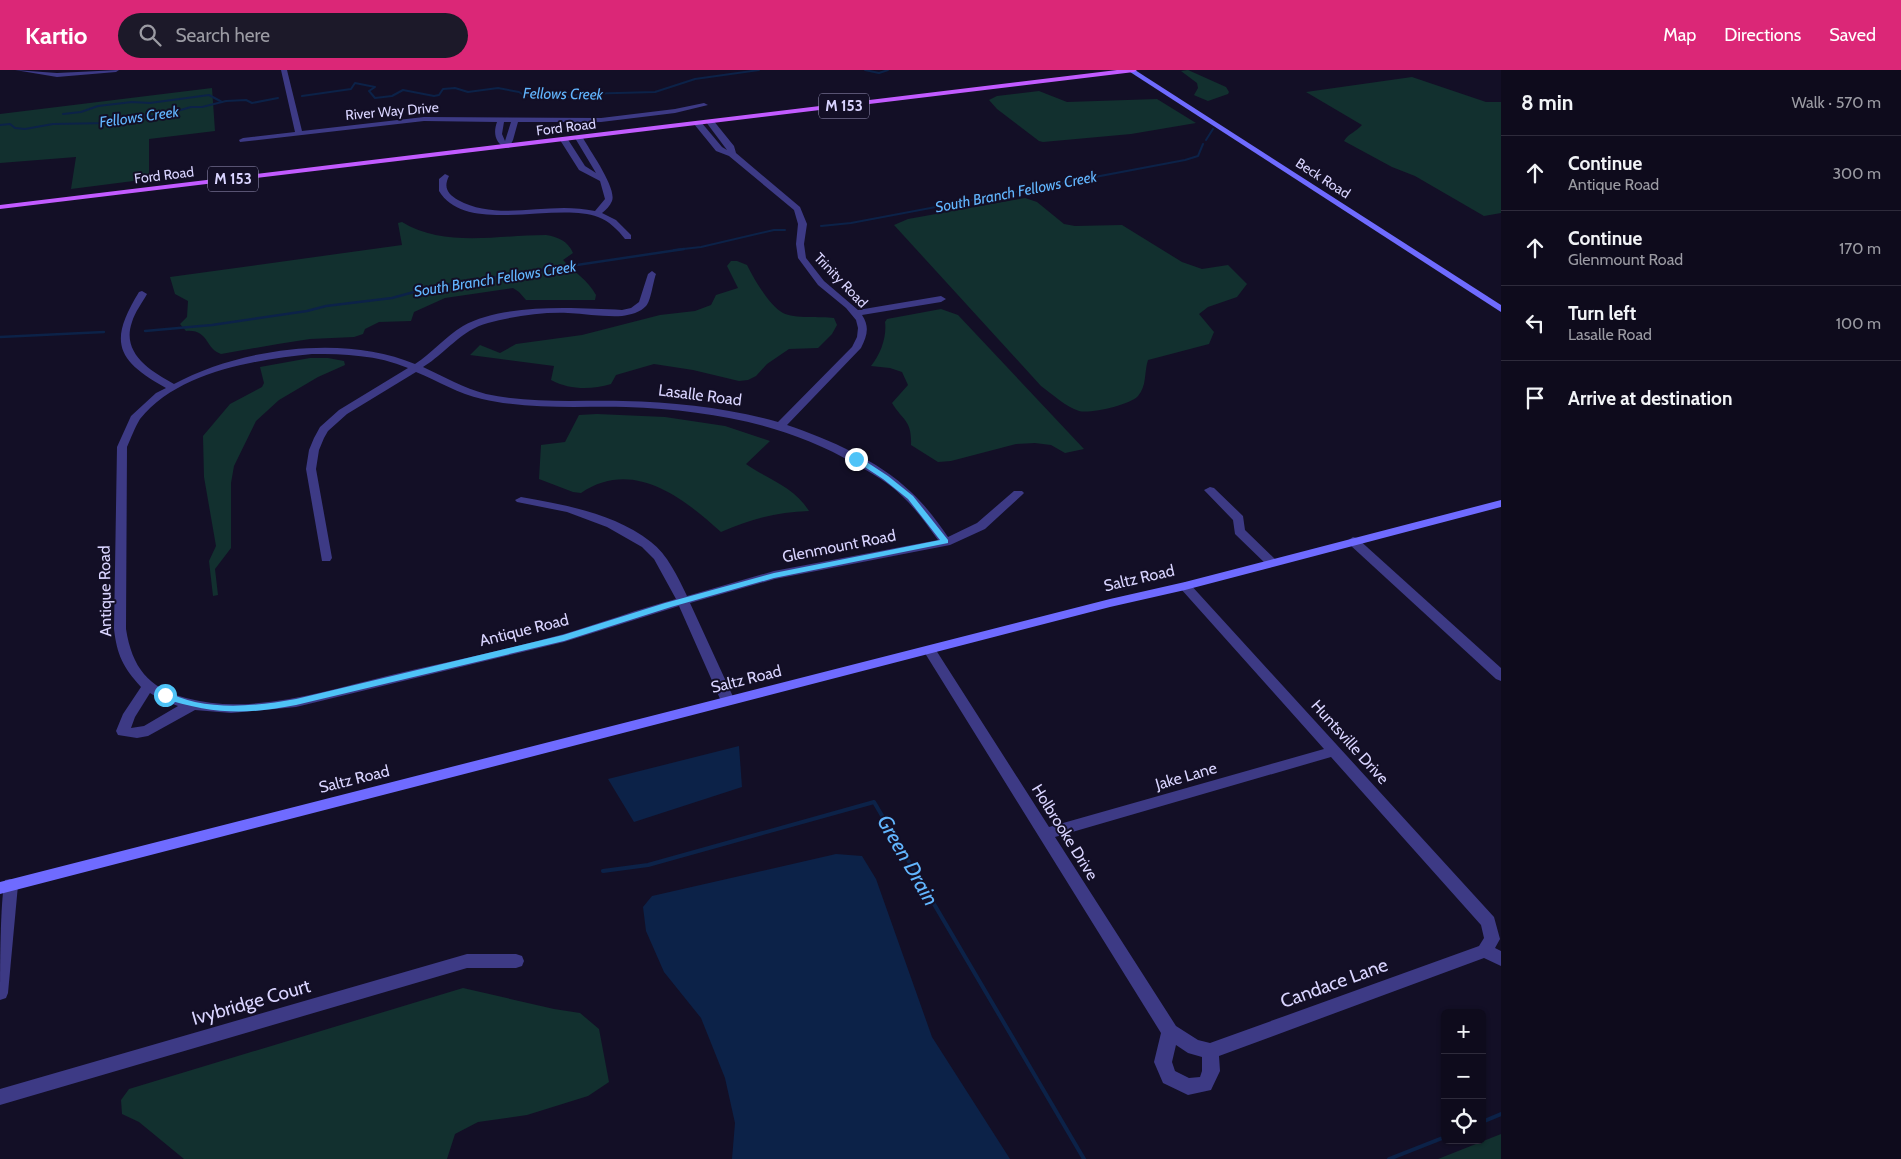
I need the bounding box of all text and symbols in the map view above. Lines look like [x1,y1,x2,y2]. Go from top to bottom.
search box [118,13,468,58]
text: Kartio [25,21,88,50]
icon: search [136,21,164,49]
text: Search here [176,24,270,47]
text: Map [1663,24,1696,46]
text: Directions [1724,24,1801,46]
text: Saved [1829,24,1876,46]
water label: Fellows Creek [523,84,604,104]
text: 8 min [1521,90,1573,115]
text: Walk · 570 m [1792,93,1881,112]
road number: M 153 [819,94,869,118]
street label: River Way Drive [345,98,439,124]
water label: Fellows Creek [98,102,181,131]
street label: Ford Road [535,114,597,140]
text: Continue [1568,152,1642,175]
street label: Beck Road [1292,154,1354,202]
icon: ahead [1521,159,1549,187]
street label: Ford Road [133,162,195,188]
text: 300 m [1832,164,1881,183]
road number: M 153 [208,166,258,192]
water label: South Branch Fellows Creek [934,167,1099,217]
text: Antique Road [1568,175,1659,194]
text: Continue [1568,227,1642,250]
icon: ahead [1521,234,1549,262]
text: 170 m [1839,239,1881,258]
street label: Trinity Road [810,249,872,311]
text: Glenmount Road [1568,250,1683,269]
water label: South Branch Fellows Creek [412,257,578,301]
text: Turn left [1568,302,1636,325]
icon: left [1521,309,1549,337]
text: 100 m [1836,314,1881,333]
text: Lasalle Road [1568,325,1652,344]
street label: Lasalle Road [657,380,743,410]
icon: arrive [1521,384,1549,412]
text: Arrive at destination [1568,387,1732,410]
route end [845,448,868,471]
street label: Glenmount Road [781,526,897,566]
street label: Antique Road [95,545,115,637]
street label: Saltz Road [1102,561,1176,595]
street label: Antique Road [477,610,571,650]
street label: Saltz Road [709,661,783,697]
route start [154,684,177,707]
street label: Huntsville Drive [1307,696,1393,788]
street label: Jake Lane [1152,758,1219,794]
street label: Saltz Road [317,761,391,797]
street label: Holbrooke Drive [1028,781,1102,883]
water label: Green Drain [872,810,944,910]
street label: Candace Lane [1277,953,1391,1013]
street label: Ivybridge Court [189,974,314,1030]
map controls [1441,1009,1486,1144]
button: + [1441,1009,1486,1054]
button: − [1441,1054,1486,1099]
button: locate [1441,1099,1486,1144]

